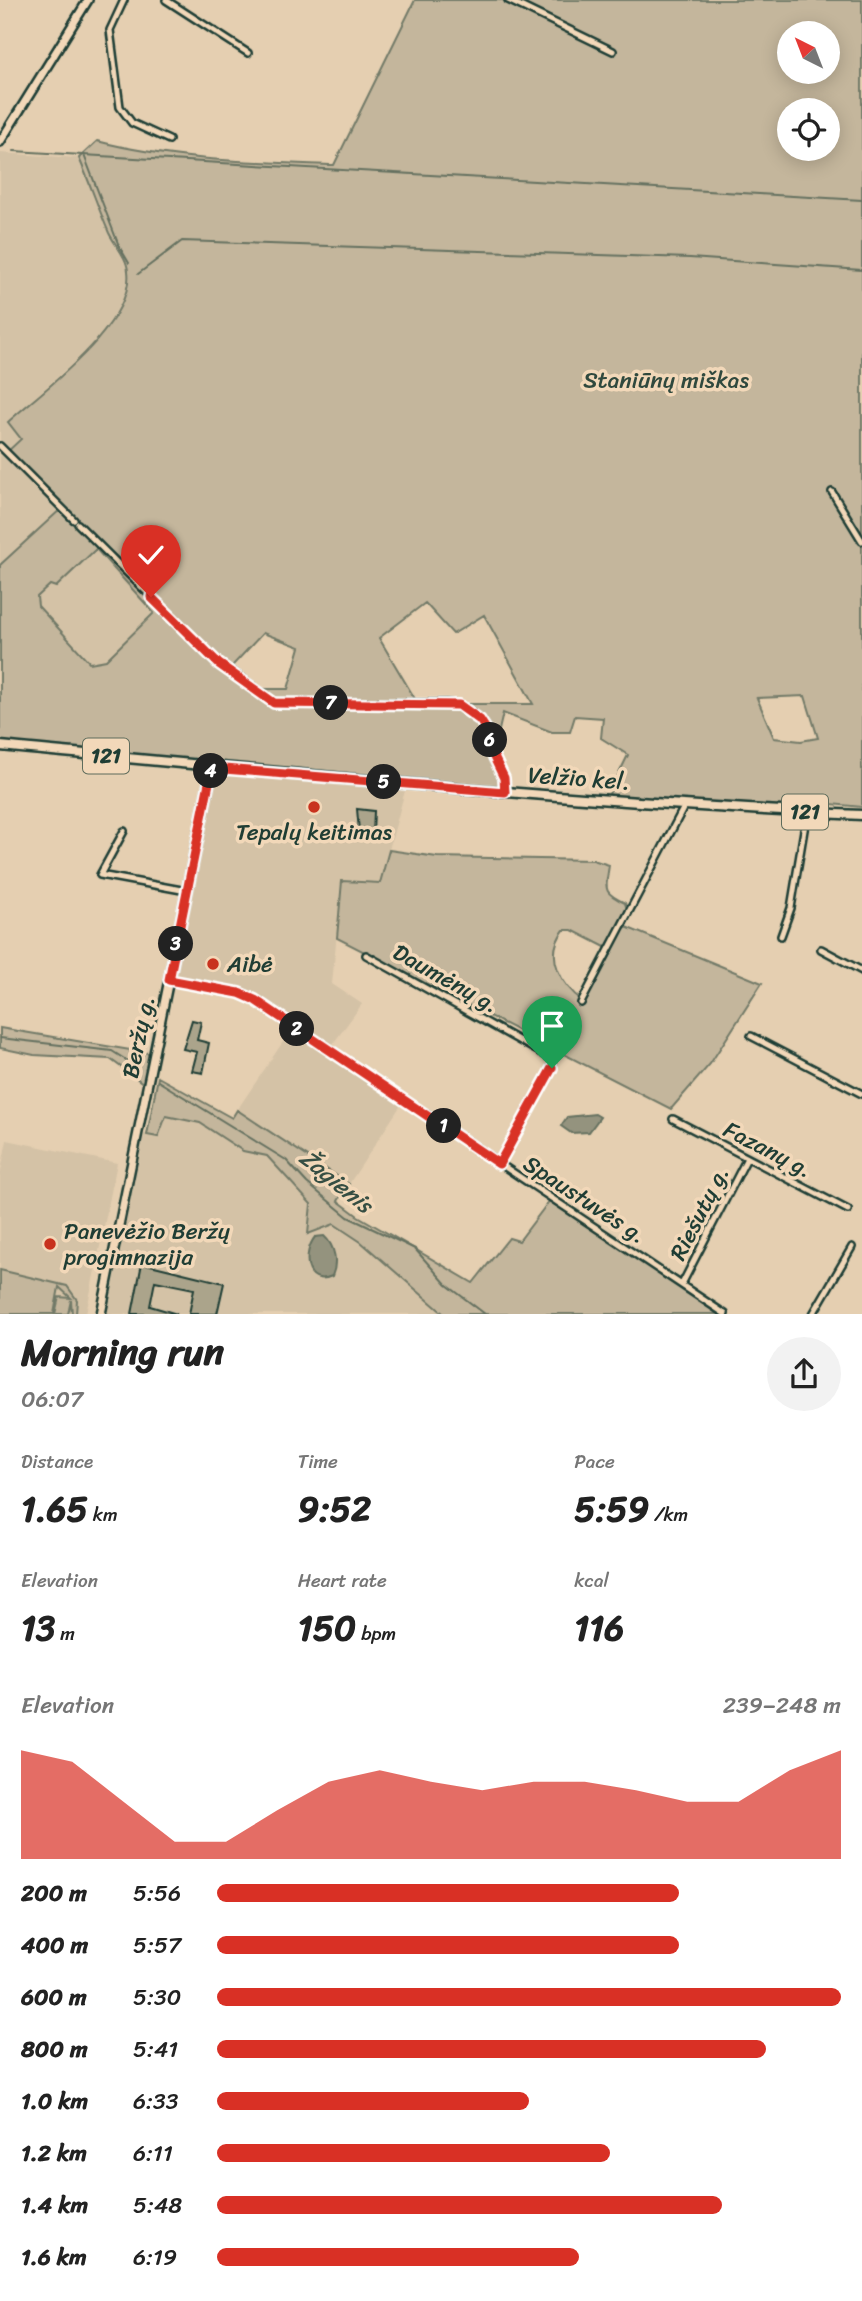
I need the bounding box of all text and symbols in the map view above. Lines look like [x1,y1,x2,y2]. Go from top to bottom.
north arrow [777,21,840,84]
map controls [777,21,840,161]
button: locate [777,98,840,161]
park label: Staniūnų miškas [583,360,749,401]
pin [121,525,181,597]
icon: check [132,536,170,574]
pin: 7 [314,686,348,720]
text: 7 [325,686,336,719]
pin: 6 [472,722,508,758]
text: 6 [484,723,495,756]
road number: 121 [83,738,129,774]
pin: 4 [194,754,228,788]
text: 4 [205,754,216,787]
street label: Velžio kel. [526,754,631,803]
pin: 5 [366,764,402,800]
text: 5 [378,765,389,798]
road number: 121 [782,794,828,830]
marker: Tepalų keitimas [306,799,322,815]
place label: Tepalų keitimas [236,812,392,853]
pin: 3 [158,926,194,962]
text: 3 [170,927,181,960]
street label: Daumėnų g. [385,932,507,1025]
place label: Aibė [226,944,273,985]
marker: Aibė [205,956,221,972]
street label: Beržų g. [110,992,167,1082]
pin [522,996,582,1068]
icon: arrive [533,1007,571,1045]
pin: 2 [280,1012,314,1046]
text: 2 [291,1012,302,1045]
pin: 1 [426,1108,462,1144]
text: 1 [439,1109,448,1142]
street label: Fazanų g. [716,1109,820,1189]
water label: Žagienis [290,1138,385,1226]
street label: Spaustuvės g. [515,1144,655,1255]
street label: Riešutų g. [658,1158,741,1268]
place label: Panevėžio Beržų progimnazija [63,1211,231,1278]
marker: Panevėžio Beržų progimnazija [42,1236,58,1252]
text: Morning run [21,1319,224,1386]
button: share [767,1337,841,1411]
text: 06:07 [21,1379,83,1420]
text: Distance [21,1445,93,1478]
text: Time [298,1445,338,1478]
text: Pace [574,1445,615,1478]
text: 1.65 [21,1478,88,1540]
text: 9:52 [298,1478,371,1540]
text: 5:59 [574,1478,649,1540]
text: km [88,1498,117,1531]
text: /km [649,1498,688,1531]
text: Elevation [21,1564,98,1597]
text: Heart rate [298,1564,387,1597]
text: kcal [574,1564,609,1597]
text: 13 [21,1597,55,1659]
text: 150 [298,1597,356,1659]
text: 116 [574,1597,624,1659]
text: m [55,1617,75,1650]
text: bpm [356,1617,396,1650]
text: Elevation [21,1685,114,1726]
text: 239–248 m [723,1685,841,1726]
text: 200 m [21,1873,87,1914]
text: 5:56 [133,1873,181,1914]
text: 400 m [21,1925,88,1966]
text: 5:57 [133,1925,181,1966]
text: 600 m [21,1977,87,2018]
text: 5:30 [133,1977,181,2018]
text: 800 m [21,2029,88,2070]
text: 5:41 [133,2029,178,2070]
text: 1.0 km [21,2081,88,2122]
text: 6:33 [133,2081,178,2122]
text: 1.2 km [21,2133,87,2174]
text: 6:11 [133,2133,173,2174]
text: 1.4 km [21,2185,88,2226]
text: 5:48 [133,2185,182,2226]
text: 1.6 km [21,2237,87,2278]
text: 6:19 [133,2237,177,2278]

